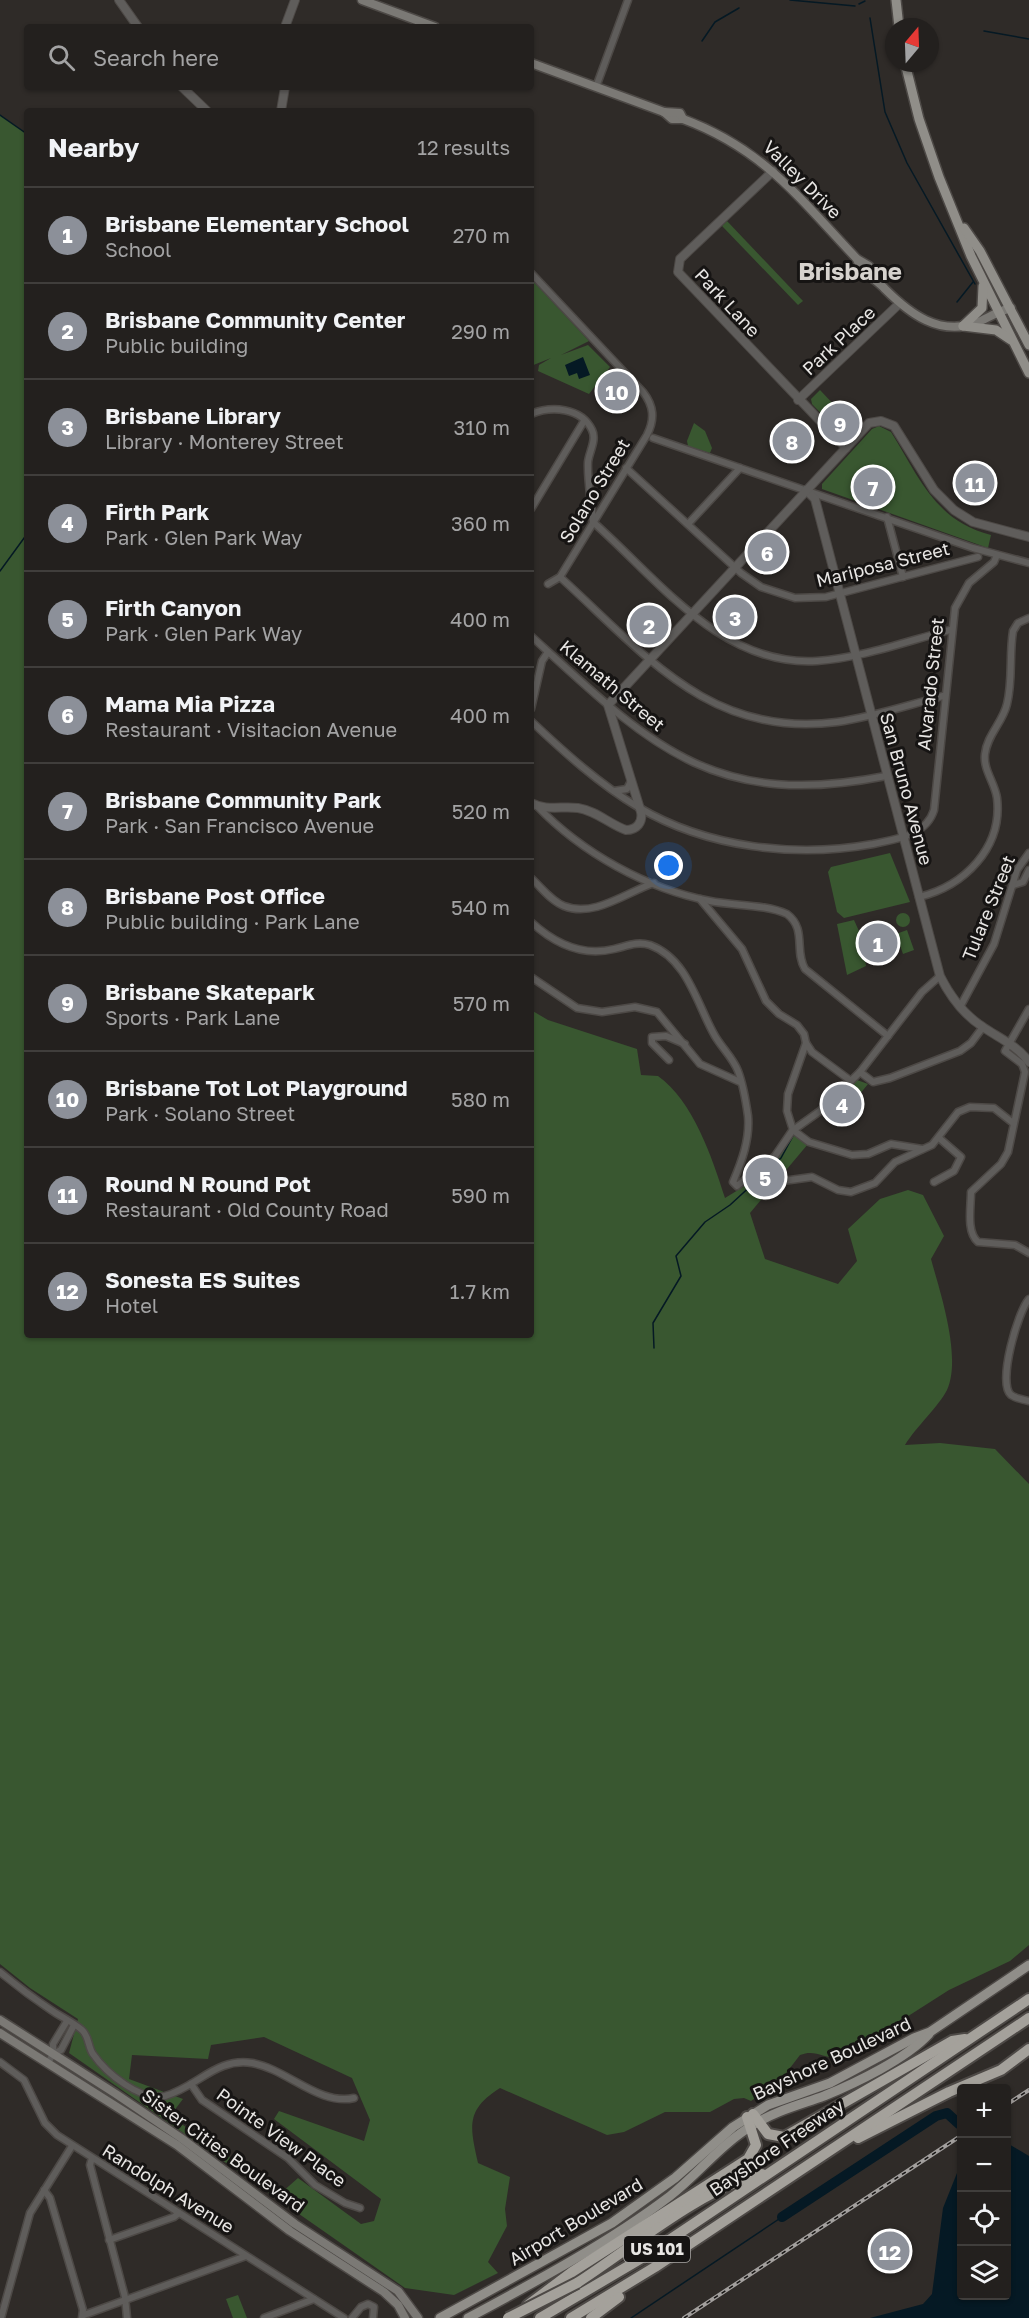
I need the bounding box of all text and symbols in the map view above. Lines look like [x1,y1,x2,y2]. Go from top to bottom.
north arrow [885,18,939,72]
search box [24,24,534,90]
icon: search [45,41,78,74]
text: Search here [93,44,219,71]
text: Nearby [48,132,139,163]
text: 12 results [417,135,510,159]
street label: Valley Drive [759,136,846,223]
text: Brisbane Elementary School [105,210,409,237]
text: 1 [62,223,73,247]
text: 270 m [453,223,510,247]
text: School [105,237,171,261]
district label: Brisbane [798,256,902,285]
street label: Park Lane [690,264,765,341]
street label: Park Place [797,301,879,379]
text: Brisbane Community Center [105,306,405,333]
text: 2 [61,319,74,343]
text: 290 m [451,319,510,343]
text: Public building [105,333,248,357]
pin: 10 [598,368,636,414]
pin: 9 [820,400,860,446]
text: Brisbane Library [105,402,281,429]
text: 3 [61,415,74,439]
text: 310 m [454,415,510,439]
pin: 8 [772,418,812,464]
text: Library · Monterey Street [105,429,344,453]
street label: Solano Street [554,434,634,547]
pin: 11 [956,460,994,506]
pin: 7 [854,464,892,510]
text: Firth Park [105,498,209,525]
text: 4 [61,511,74,535]
text: 360 m [451,511,510,535]
text: Park · Glen Park Way [105,525,302,549]
pin: 6 [748,530,786,574]
street label: Mariposa Street [814,537,952,591]
text: Firth Canyon [105,594,241,621]
pin: 3 [716,594,754,640]
pin: 2 [630,602,668,648]
text: 5 [61,607,74,631]
text: 400 m [450,607,510,631]
street label: Alvarado Street [912,616,948,751]
text: Park · Glen Park Way [105,621,302,645]
street label: Klamath Street [556,635,670,735]
text: Mama Mia Pizza [105,690,275,717]
text: 6 [61,703,74,727]
text: 400 m [450,703,510,727]
street label: San Bruno Avenue [876,710,938,867]
text: Restaurant · Visitacion Avenue [105,717,397,741]
text: Brisbane Community Park [105,786,382,813]
text: 7 [62,799,73,823]
text: 520 m [452,799,510,823]
text: Park · San Francisco Avenue [105,813,374,837]
your location [654,851,683,880]
street label: Tulare Street [957,852,1019,963]
text: Brisbane Post Office [105,882,325,909]
text: 8 [61,895,74,919]
text: 540 m [451,895,510,919]
text: Public building · Park Lane [105,909,359,933]
pin: 1 [858,920,898,966]
text: Brisbane Skatepark [105,978,315,1005]
text: 9 [61,991,74,1015]
text: 570 m [453,991,510,1015]
text: Sports · Park Lane [105,1005,280,1029]
text: Brisbane Tot Lot Playground [105,1074,408,1101]
pin: 4 [822,1082,862,1126]
text: 10 [56,1087,79,1111]
text: 580 m [451,1087,510,1111]
text: Park · Solano Street [105,1101,295,1125]
pin: 5 [746,1154,784,1200]
text: Round N Round Pot [105,1170,311,1197]
text: 11 [57,1183,78,1207]
text: 590 m [451,1183,510,1207]
text: Restaurant · Old County Road [105,1197,389,1221]
text: Sonesta ES Suites [105,1266,300,1293]
text: 12 [56,1279,79,1303]
text: 1.7 km [450,1279,510,1303]
text: Hotel [105,1293,158,1317]
street label: Bayshore Boulevard [749,2012,914,2104]
street label: Pointe View Place [213,2083,351,2191]
street label: Sister Cities Boulevard [138,2084,309,2217]
map controls [957,2084,1011,2300]
button: + [957,2084,1011,2138]
street label: Bayshore Freeway [705,2094,848,2200]
button: − [957,2138,1011,2192]
street label: Randolph Avenue [99,2139,238,2238]
street label: Airport Boulevard [505,2173,646,2270]
button: locate [957,2192,1011,2246]
pin: 12 [870,2228,910,2274]
road number: US 101 [624,2236,690,2262]
button: layers [957,2246,1011,2300]

